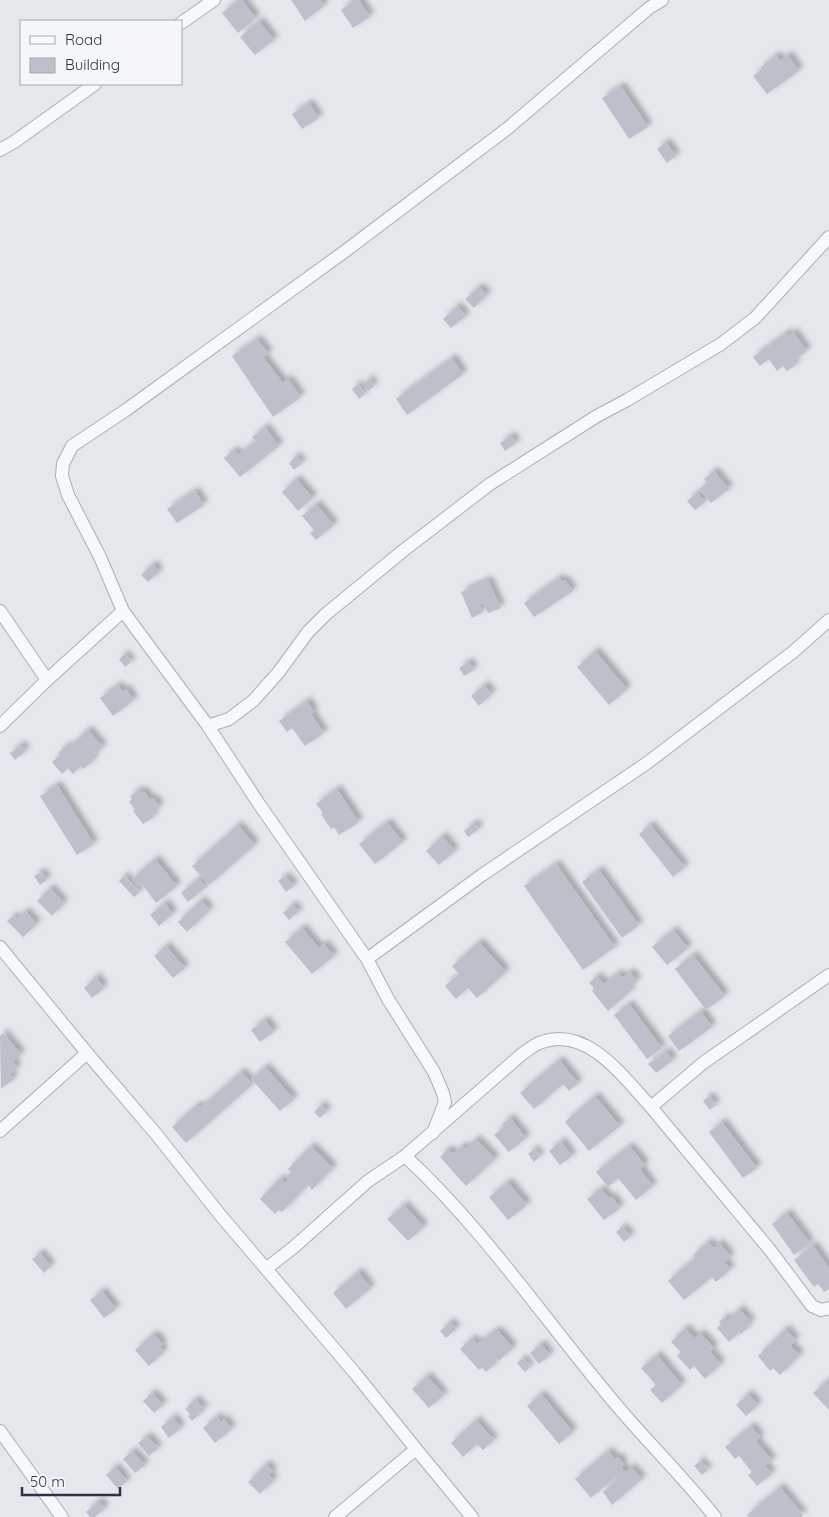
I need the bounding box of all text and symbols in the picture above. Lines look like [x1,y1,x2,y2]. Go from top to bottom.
legend [20,20,182,85]
text: Road [65,30,102,49]
text: Building [65,55,120,74]
scale bar [22,1464,120,1496]
text: 50 m [30,1472,65,1491]

